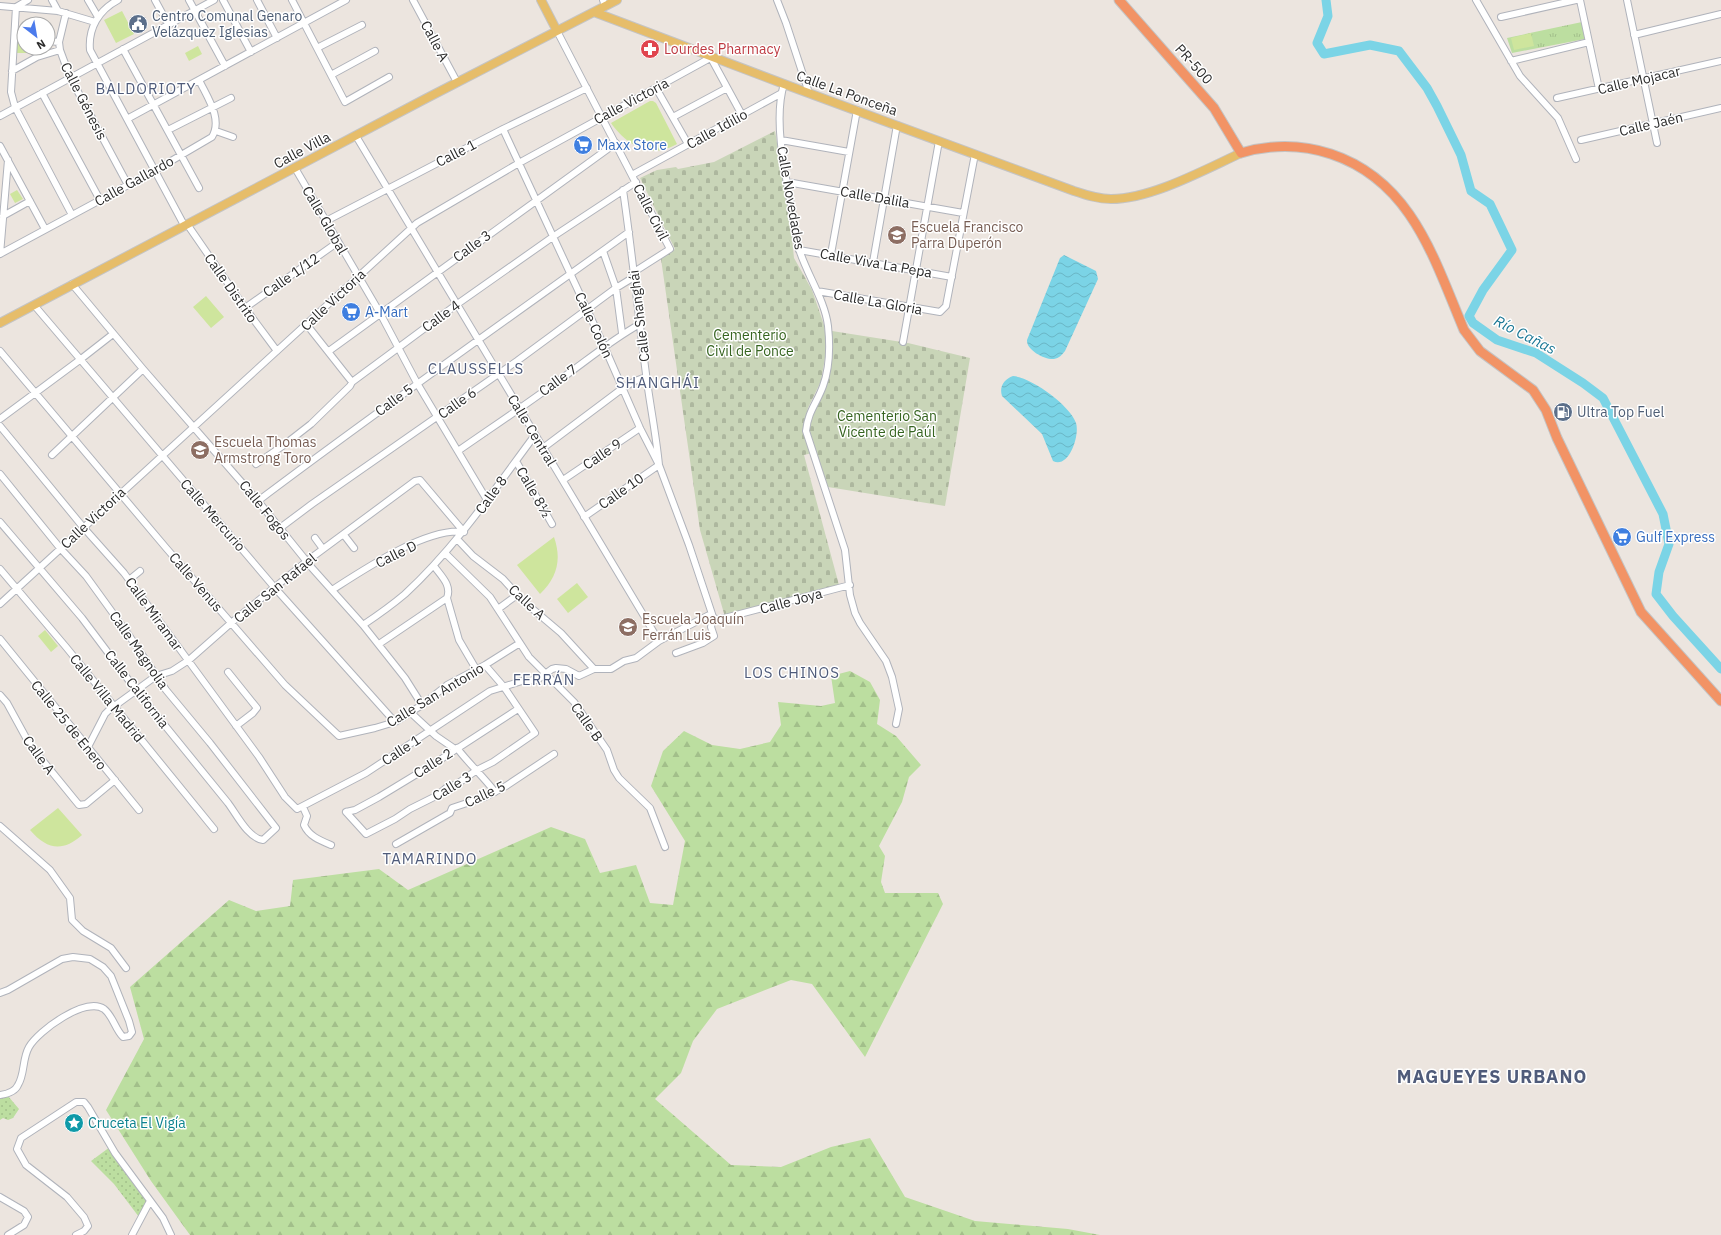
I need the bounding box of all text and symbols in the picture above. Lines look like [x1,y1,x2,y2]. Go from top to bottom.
place label: Centro Comunal Genaro Velázquez Iglesias [152,7,303,41]
public building icon: Centro Comunal Genaro Velázquez Iglesias [127,13,149,35]
north arrow [16,16,56,56]
street label: Calle A [417,17,453,65]
text: N [34,37,48,53]
pharmacy icon: Lourdes Pharmacy [639,38,661,60]
place label: Lourdes Pharmacy [664,40,780,58]
street label: PR-500 [1171,40,1217,88]
street label: Calle Génesis [57,59,111,143]
street label: Calle Mojacar [1596,62,1682,98]
street label: Calle La Ponceña [794,66,901,120]
street label: Calle Victoria [590,73,672,128]
district label: BALDORIOTY [96,79,196,98]
street label: Calle Idilio [683,105,751,153]
street label: Calle Jaén [1617,108,1685,140]
street label: Calle Villa [271,127,334,172]
supermarket icon: Maxx Store [572,134,594,156]
street label: Calle 1 [433,135,479,171]
place label: Maxx Store [597,136,667,154]
street label: Calle Novedades [773,145,809,251]
street label: Calle Gallardo [91,152,177,210]
street label: Calle Civil [629,181,673,243]
street label: Calle Dalila [839,182,912,212]
street label: Calle Global [298,183,352,257]
place label: Escuela Francisco Parra Duperón [911,218,1024,252]
school or university icon: Escuela Francisco Parra Duperón [886,224,908,246]
street label: Calle 3 [449,226,495,266]
street label: Calle Viva La Pepa [819,244,934,282]
street label: Calle 1/12 [259,249,323,301]
street label: Calle Distrito [201,250,262,326]
street label: Calle Victoria [297,265,370,335]
street label: Calle Shanghái [624,269,654,363]
street label: Calle La Gloria [832,285,924,319]
street label: Calle Colón [571,289,617,361]
street label: Calle 4 [418,296,464,336]
supermarket icon: A-Mart [340,301,362,323]
place label: A-Mart [365,303,408,321]
water label: Río Cañas [1491,311,1559,358]
park label: Cementerio Civil de Ponce [706,326,794,360]
district label: CLAUSSELLS [428,359,524,378]
street label: Calle 7 [535,360,581,400]
district label: SHANGHÁI [616,373,700,392]
street label: Calle 5 [371,380,417,420]
street label: Calle 6 [434,383,480,423]
street label: Calle Central [504,391,560,469]
fuel station icon: Ultra Top Fuel [1552,401,1574,423]
place label: Ultra Top Fuel [1577,403,1664,421]
park label: Cementerio San Vicente de Paúl [837,407,937,441]
place label: Escuela Thomas Armstrong Toro [214,433,317,467]
street label: Calle 9 [579,434,625,474]
school or university icon: Escuela Thomas Armstrong Toro [189,439,211,461]
street label: Calle 8½ [512,464,556,520]
street label: Calle 10 [595,469,647,513]
street label: Calle 8 [471,472,511,518]
street label: Calle Mercurio [177,475,250,555]
street label: Calle Fogos [235,476,295,544]
street label: Calle Victoria [57,483,130,553]
supermarket icon: Gulf Express [1611,526,1633,548]
place label: Gulf Express [1636,528,1715,546]
street label: Calle D [372,536,420,572]
street label: Calle Venus [165,548,227,616]
street label: Calle San Rafael [230,549,320,627]
street label: Calle Miramar [121,574,187,654]
street label: Calle A [505,581,549,623]
street label: Calle Joya [758,584,825,618]
street label: Calle Magnolia [105,607,173,693]
place label: Escuela Joaquín Ferrán Luis [642,610,744,644]
school or university icon: Escuela Joaquín Ferrán Luis [617,616,639,638]
street label: Calle California [101,646,174,732]
street label: Calle Villa Madrid [66,650,148,746]
street label: Calle San Antonio [383,659,487,731]
district label: LOS CHINOS [744,663,840,682]
district label: FERRÁN [513,670,575,689]
street label: Calle 25 de Enero [27,676,111,774]
street label: Calle B [567,699,607,745]
street label: Calle 1 [378,731,424,769]
street label: Calle A [19,732,59,778]
street label: Calle 2 [410,744,456,782]
street label: Calle 3 [429,767,475,805]
street label: Calle 5 [462,777,508,811]
district label: TAMARINDO [383,849,477,868]
district label: MAGUEYES URBANO [1397,1065,1587,1088]
place icon: Cruceta El Vigía [63,1112,85,1134]
place label: Cruceta El Vigía [88,1114,186,1132]

